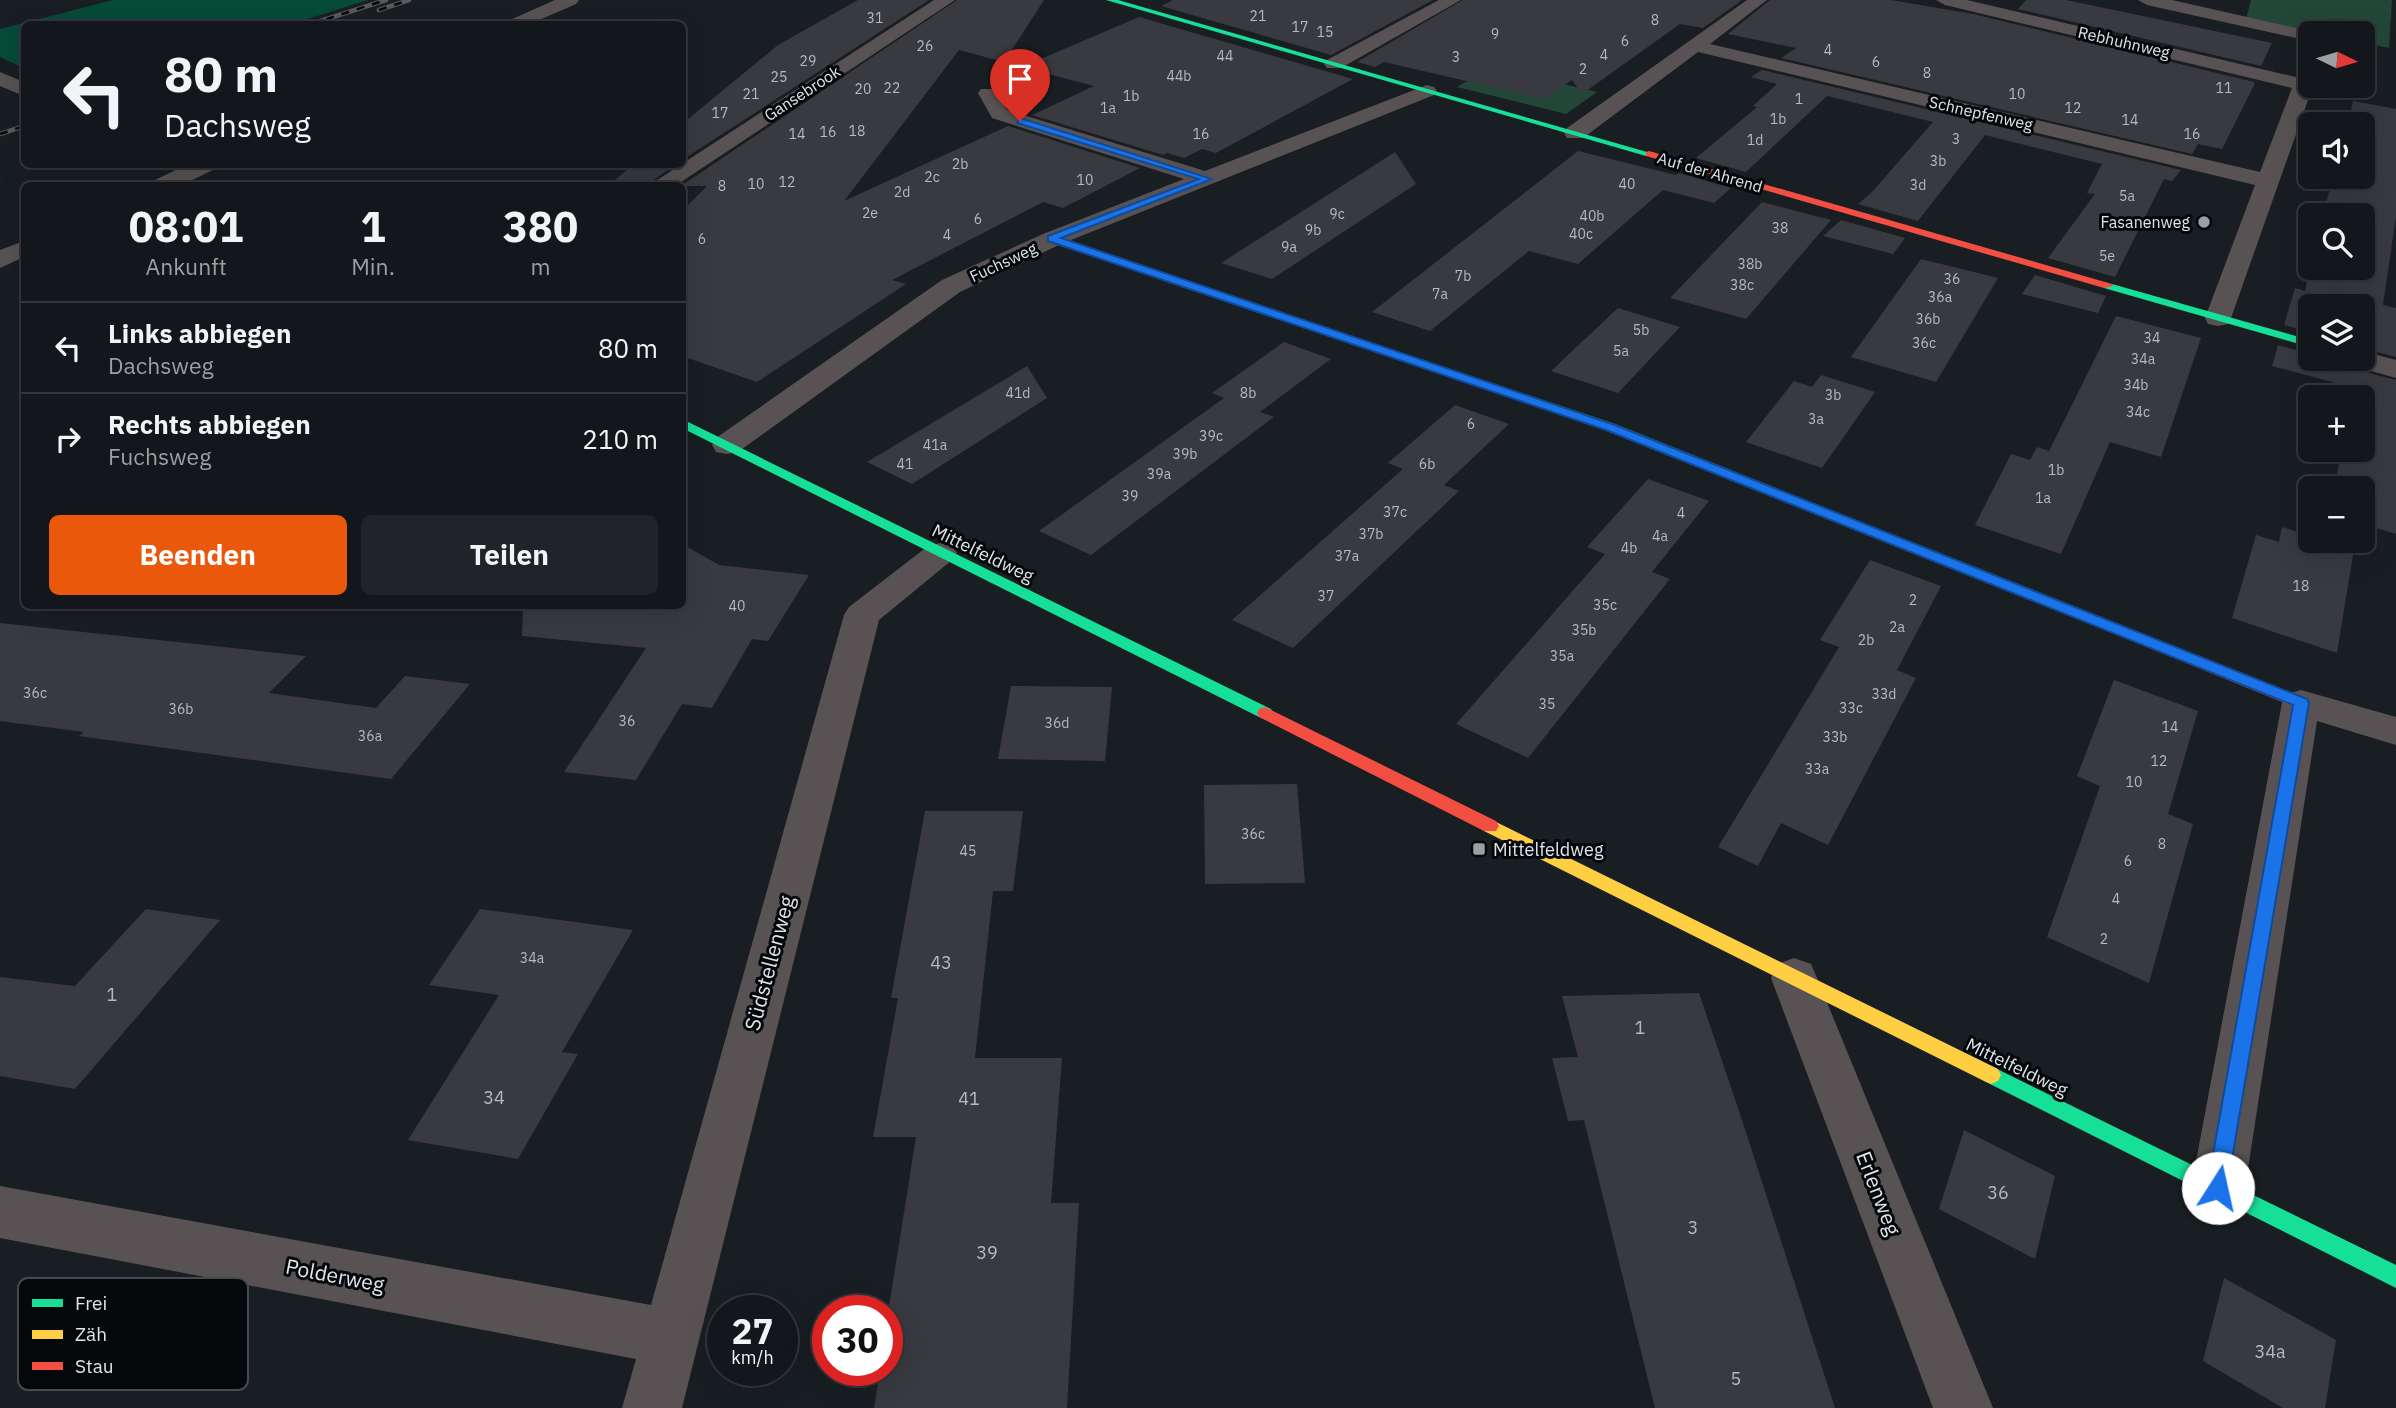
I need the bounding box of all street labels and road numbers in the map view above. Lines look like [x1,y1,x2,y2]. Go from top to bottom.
street label: Rebhuhnweg [2076,22,2172,62]
street label: Gansebrook [760,61,844,125]
street label: Schnepfenweg [1927,91,2035,135]
street label: Auf der Ahrend [1655,147,1765,197]
street label: Fuchsweg [966,238,1040,286]
street label: Mittelfeldweg [928,518,1038,588]
street label: Südstellenweg [738,892,800,1034]
street label: Mittelfeldweg [1962,1032,2072,1102]
street label: Erlenweg [1850,1147,1908,1239]
street label: Polderweg [283,1252,387,1298]

